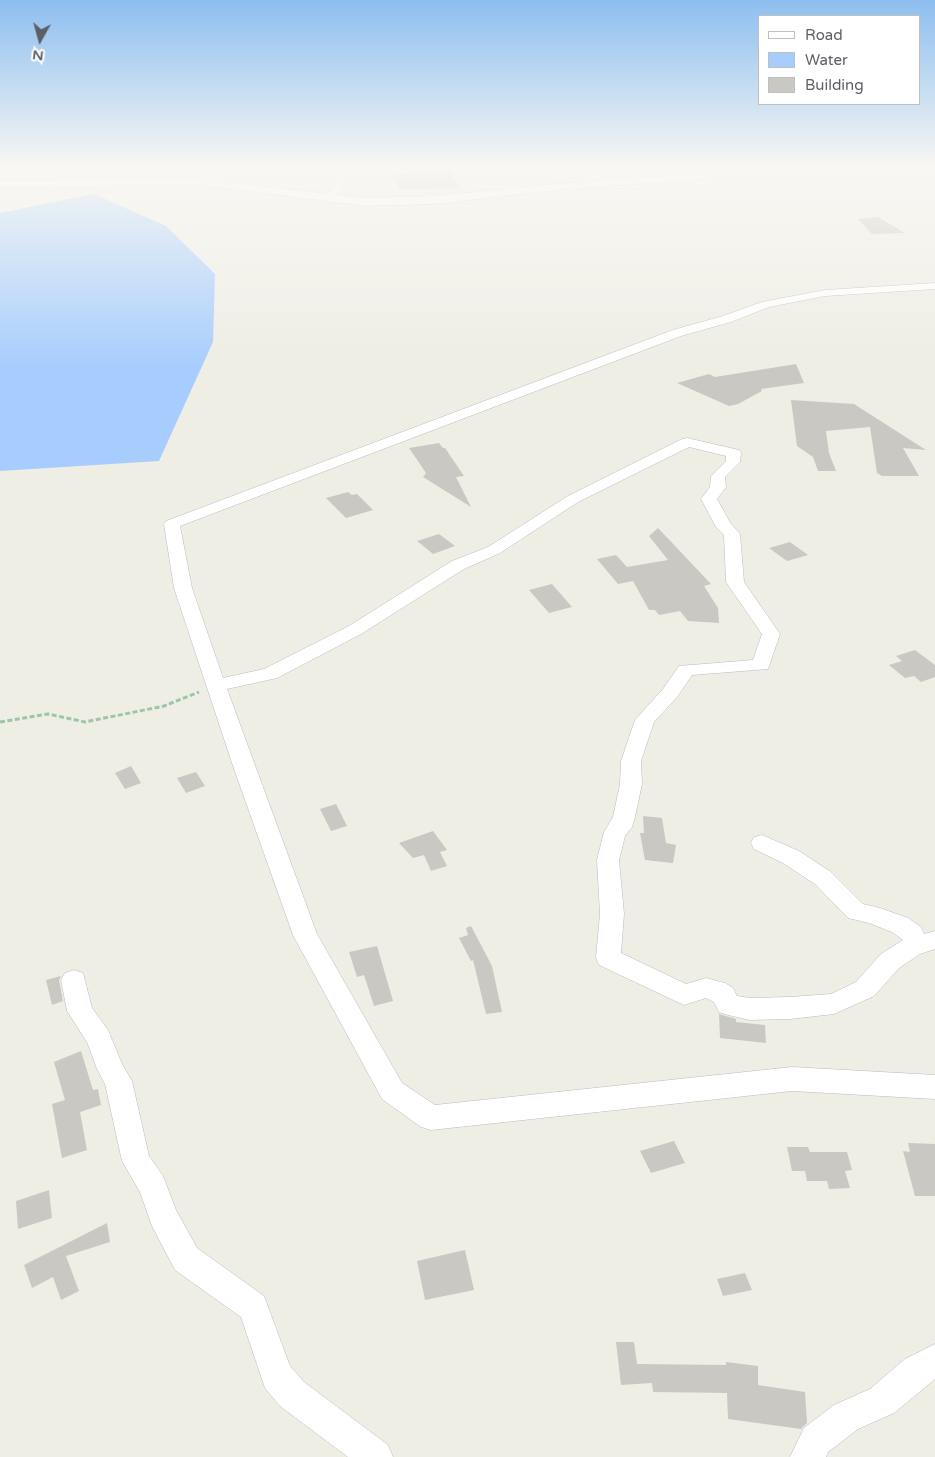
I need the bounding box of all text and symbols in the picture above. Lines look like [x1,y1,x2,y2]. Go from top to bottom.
north arrow [15,15,65,65]
legend [758,15,920,105]
text: Road [805,26,843,44]
text: N [31,46,45,65]
text: Water [805,51,848,69]
text: Building [805,76,864,94]

